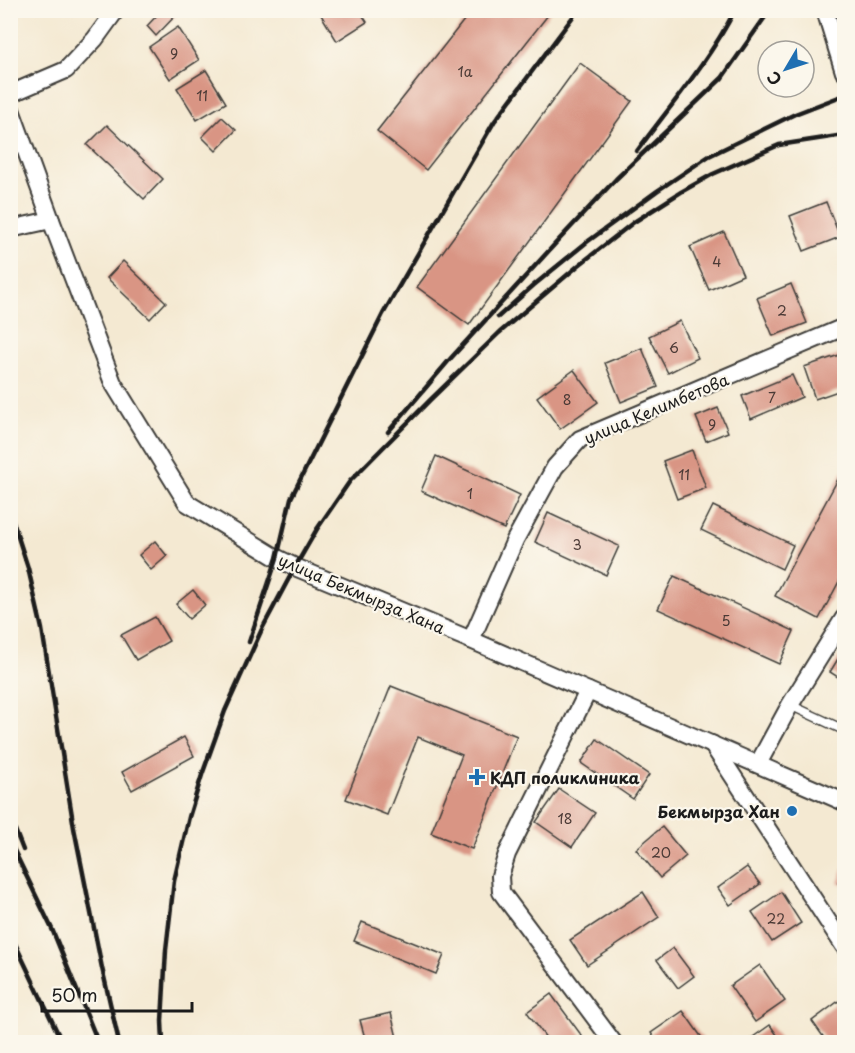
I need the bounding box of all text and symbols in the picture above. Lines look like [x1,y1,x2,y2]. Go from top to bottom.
north arrow [756,39,816,99]
house number: 9 [170,43,178,64]
house number: 1а [458,61,473,82]
text: С [760,67,787,91]
house number: 11 [196,85,208,106]
house number: 4 [712,251,722,272]
house number: 2 [777,300,787,321]
house number: 6 [669,337,679,358]
street label: улица Келимбетова [580,367,732,449]
house number: 7 [768,387,776,408]
house number: 8 [563,389,571,410]
house number: 9 [708,414,716,435]
house number: 11 [678,464,690,485]
house number: 1 [467,483,473,504]
house number: 3 [572,534,582,555]
street label: улица Бекмырза Хана [275,547,449,639]
house number: 5 [721,610,731,631]
place label: КДП поликлиника [490,765,640,789]
marker: КДП поликлиника [468,768,486,786]
place label: Бекмырза Хан [658,799,780,823]
marker: Бекмырза Хан [785,804,799,818]
house number: 18 [557,808,573,829]
house number: 20 [651,842,671,863]
house number: 22 [767,908,785,929]
scale bar [42,975,192,1013]
text: 50 m [51,981,98,1008]

